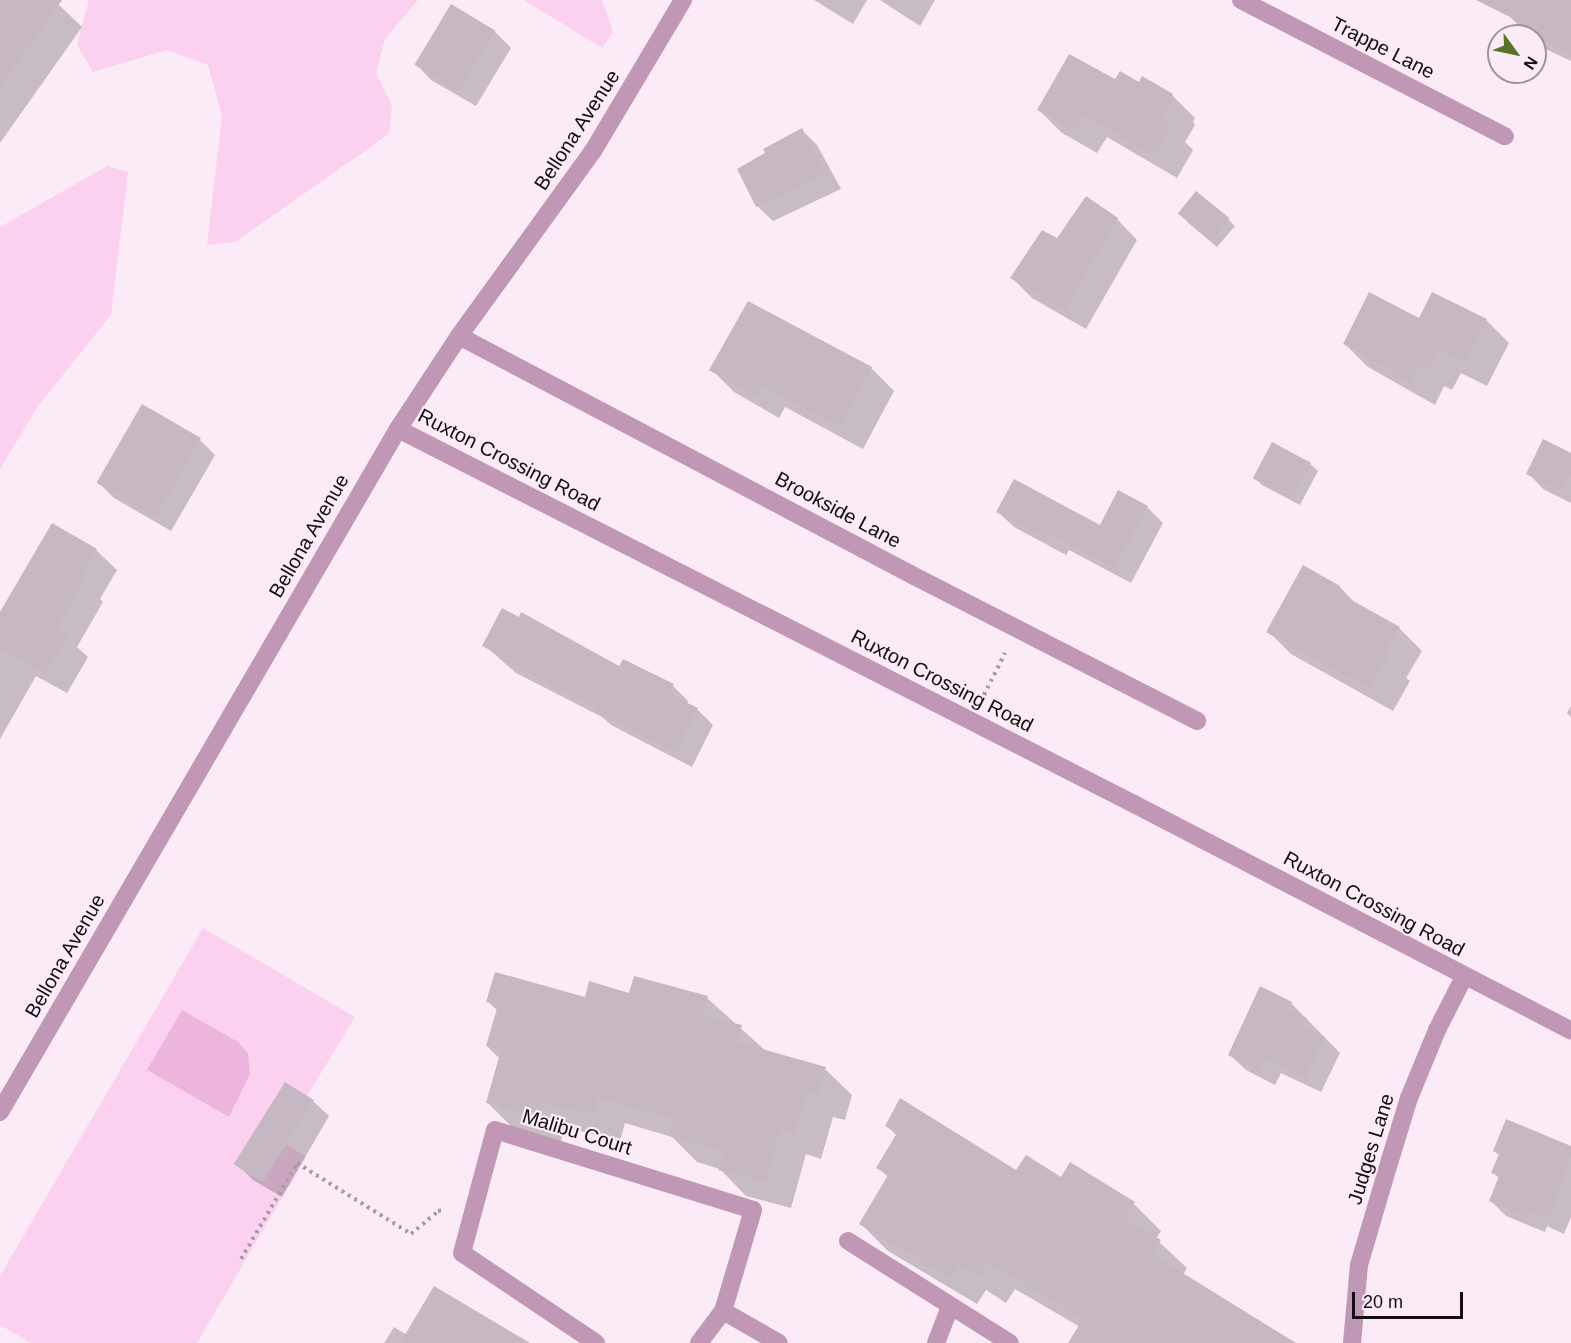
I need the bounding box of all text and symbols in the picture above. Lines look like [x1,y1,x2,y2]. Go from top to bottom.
street label: Trappe Lane [1327,12,1439,84]
north arrow [1487,24,1547,84]
text: N [1521,54,1541,72]
street label: Bellona Avenue [529,65,625,195]
street label: Ruxton Crossing Road [414,404,604,516]
street label: Brookside Lane [771,467,905,553]
street label: Bellona Avenue [264,469,354,603]
street label: Ruxton Crossing Road [847,625,1037,737]
street label: Ruxton Crossing Road [1280,846,1468,962]
street label: Bellona Avenue [20,889,110,1023]
street label: Judges Lane [1343,1091,1399,1207]
street label: Malibu Court [519,1104,635,1160]
scale bar [1355,1280,1466,1318]
text: 20 m [1363,1292,1403,1312]

